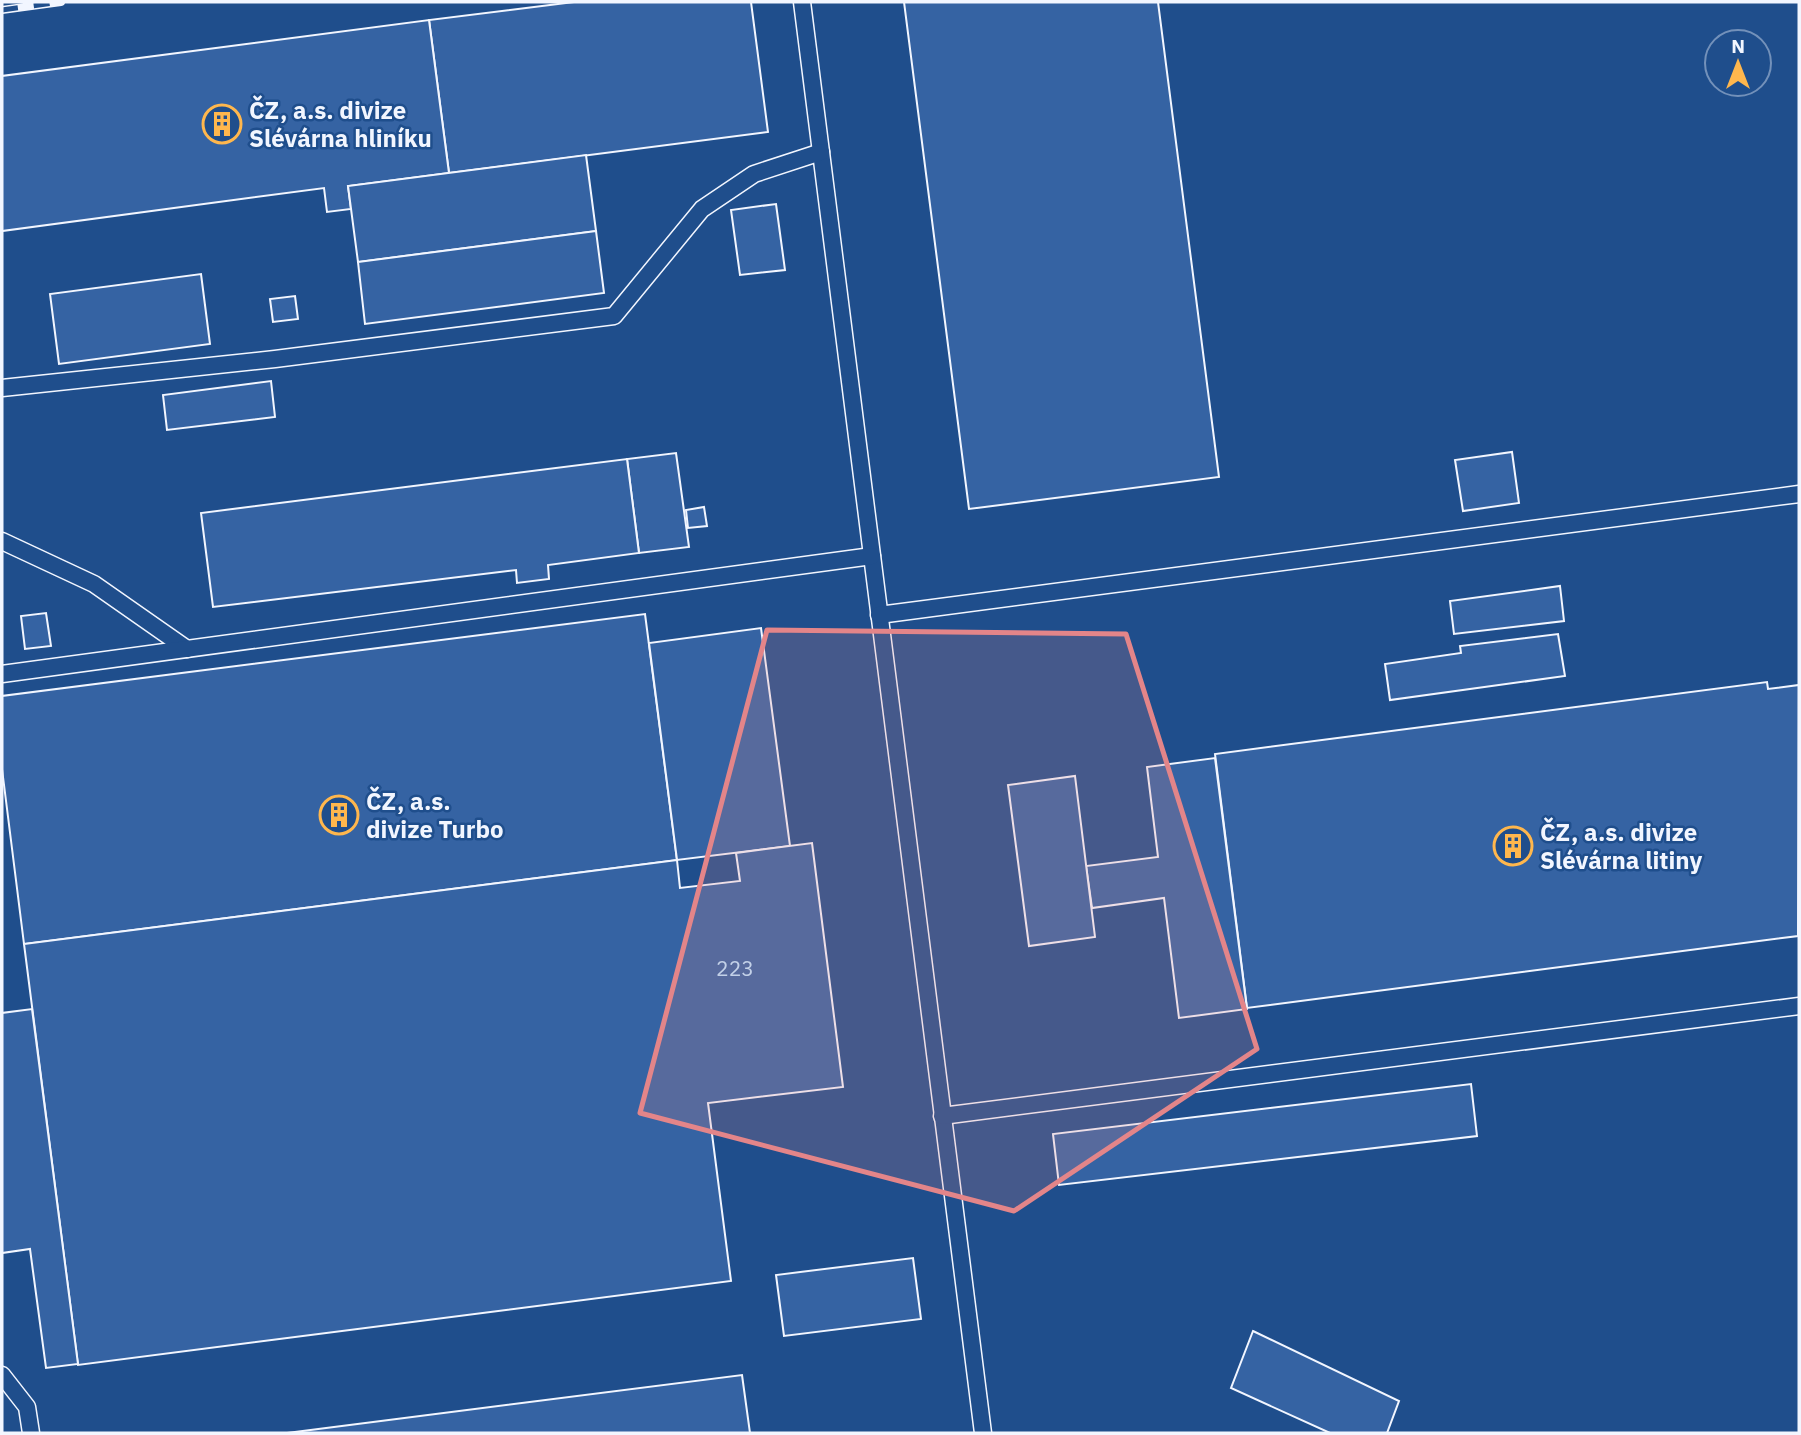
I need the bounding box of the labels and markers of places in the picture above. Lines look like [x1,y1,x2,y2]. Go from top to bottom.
place label: ČZ, a.s. divize Slévárna hliníku [249,94,432,154]
building icon: ČZ, a.s. divize Slévárna hliníku [201,103,243,145]
place label: ČZ, a.s. divize Turbo [366,785,504,845]
building icon: ČZ, a.s. divize Turbo [318,794,360,836]
place label: ČZ, a.s. divize Slévárna litiny [1540,816,1702,876]
building icon: ČZ, a.s. divize Slévárna litiny [1492,825,1534,867]

